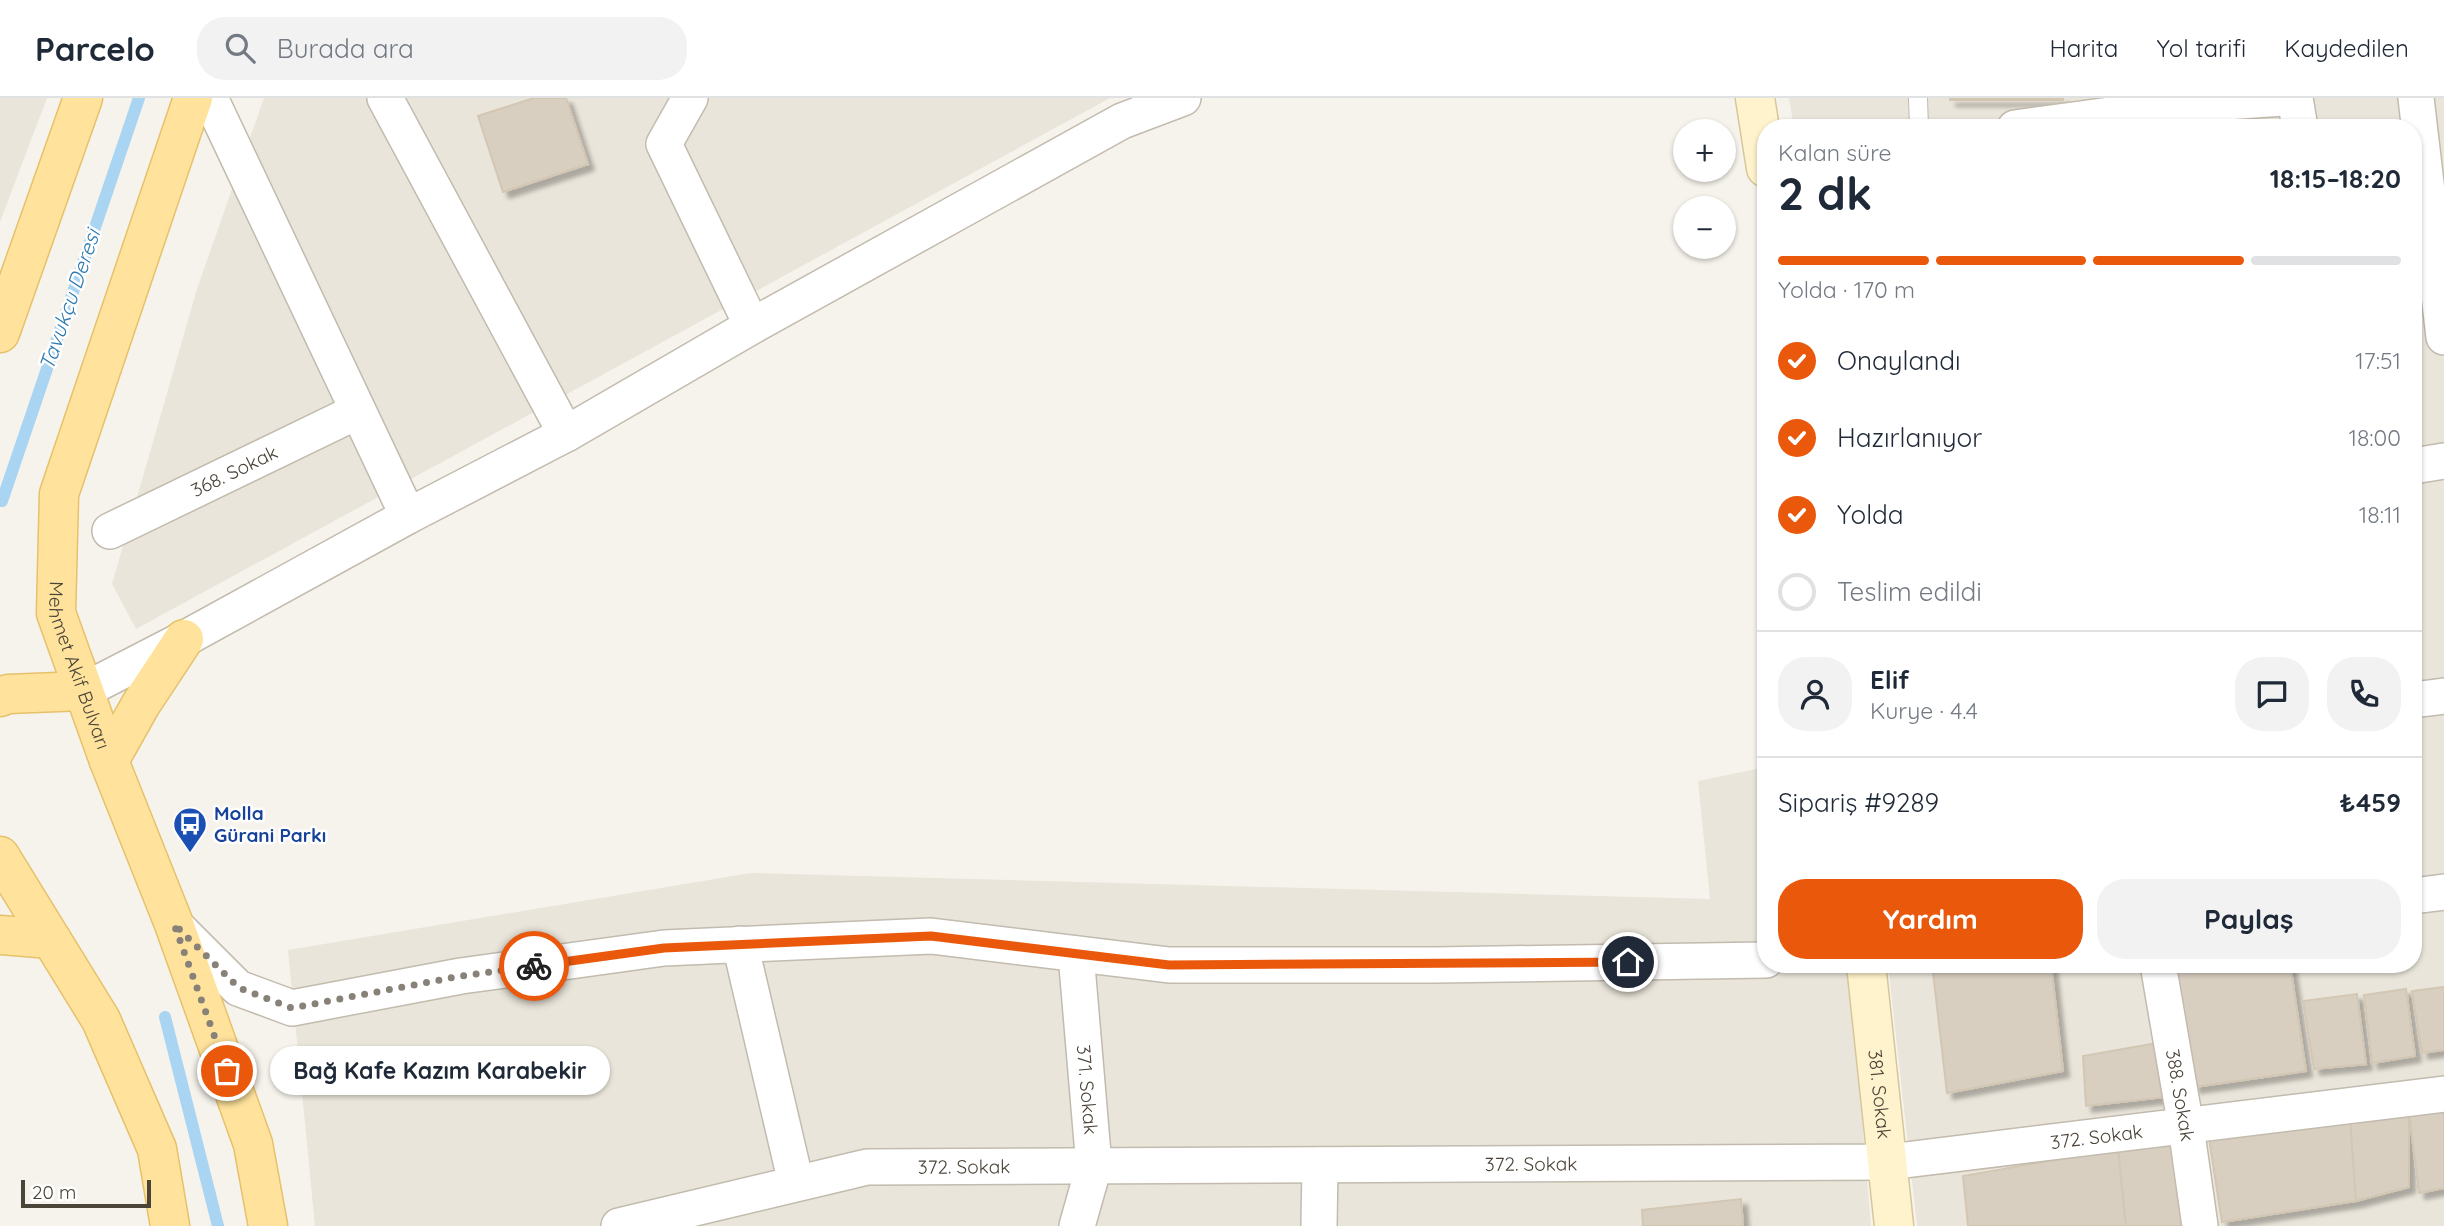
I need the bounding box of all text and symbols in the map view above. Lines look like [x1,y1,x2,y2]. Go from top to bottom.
search box [197,17,687,80]
text: Parcelo [35,28,155,69]
icon: search [221,29,259,67]
text: Burada ara [277,32,414,65]
text: Harita [2050,33,2118,63]
text: Yol tarifi [2156,33,2246,63]
text: Kaydedilen [2284,33,2409,63]
map controls [1673,119,1736,259]
button: + [1673,119,1736,182]
text: Kalan süre [1778,138,1891,167]
text: 18:15–18:20 [2270,162,2401,195]
text: 2 dk [1778,164,1872,222]
button: − [1673,196,1736,259]
water label: Tavukçu Deresi [33,224,106,373]
text: Yolda · 170 m [1778,275,1915,304]
icon: check [1778,342,1816,380]
text: Onaylandı [1837,344,1961,377]
text: 17:51 [2355,346,2401,375]
icon: check [1778,419,1816,457]
text: Hazırlanıyor [1837,421,1982,454]
text: 18:00 [2348,423,2401,452]
street label: 368. Sokak [187,440,281,502]
icon: check [1778,496,1816,534]
text: Yolda [1837,498,1903,531]
text: 18:11 [2359,500,2401,529]
text: Teslim edildi [1837,575,1982,608]
street label: Mehmet Akif Bulvarı [44,581,116,752]
button: person [1778,657,1852,731]
button: chat [2235,657,2309,731]
button: phone [2327,657,2401,731]
text: Elif [1870,663,1909,696]
text: Kurye · 4.4 [1870,696,1978,725]
text: Sipariş #9289 [1778,786,1939,819]
text: ₺459 [2340,786,2401,819]
place label: Molla Gürani Parkı [214,801,326,847]
bus stop icon: Molla Gürani Parkı [171,805,209,854]
button: Yardım [1778,879,2083,959]
button: Paylaş [2097,879,2401,959]
courier [499,931,569,1001]
pin [1598,932,1658,992]
icon: home [1609,943,1647,981]
icon: bike [515,947,553,985]
pin [197,1041,257,1101]
street label: 371. Sokak [1072,1044,1103,1135]
callout: Bağ Kafe Kazım Karabekir [269,1046,608,1096]
street label: 388. Sokak [2161,1047,2200,1143]
street label: 381. Sokak [1863,1048,1897,1140]
icon: bag [208,1052,246,1090]
text: Bağ Kafe Kazım Karabekir [293,1056,587,1085]
street label: 372. Sokak [2049,1119,2144,1154]
street label: 372. Sokak [1485,1152,1578,1176]
street label: 372. Sokak [918,1154,1011,1179]
scale bar [21,1177,150,1209]
text: 20 m [32,1180,76,1204]

